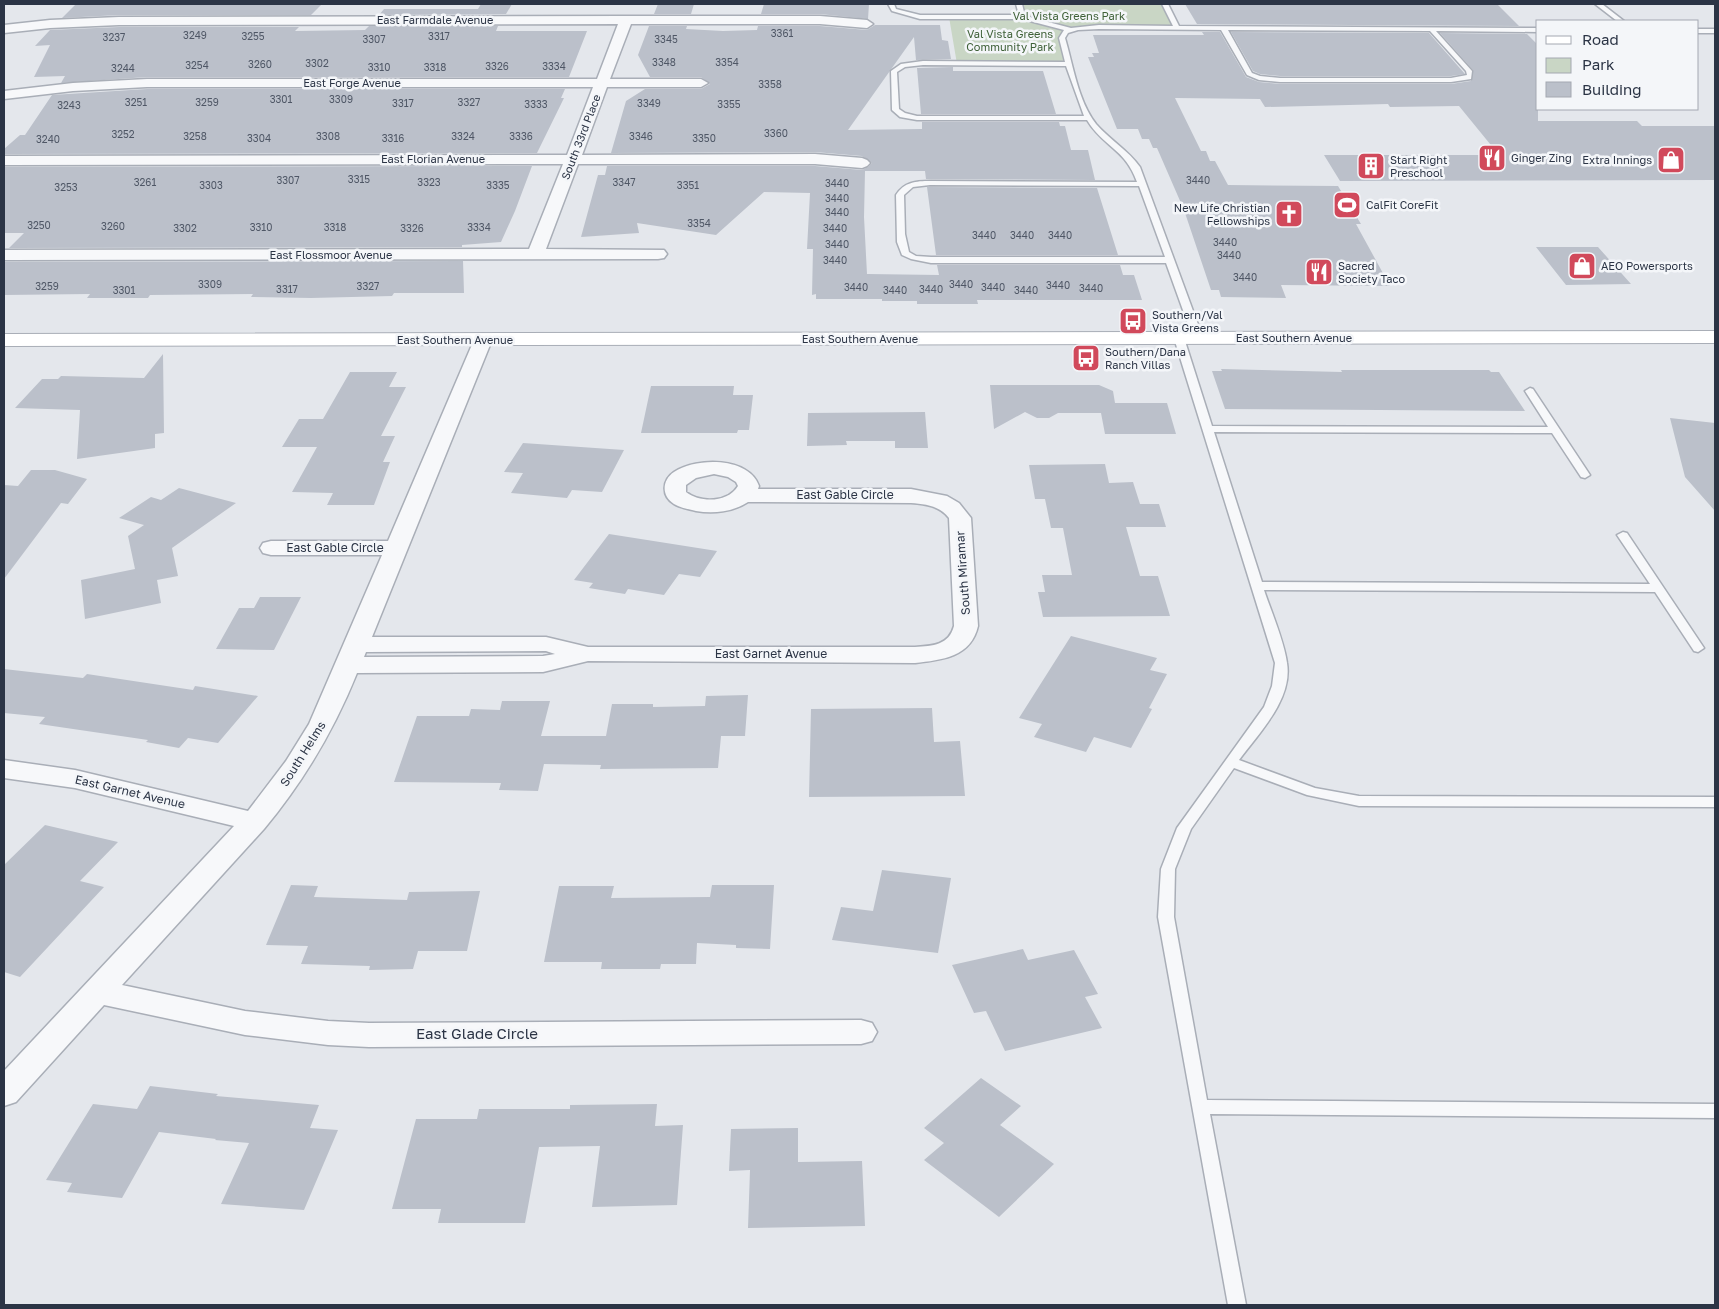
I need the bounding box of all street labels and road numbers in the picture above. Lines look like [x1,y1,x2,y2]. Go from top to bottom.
street label: East Farmdale Avenue [377,13,493,26]
street label: East Forge Avenue [303,76,401,89]
street label: South 33rd Place [558,92,603,181]
street label: East Florian Avenue [381,152,485,165]
street label: East Flossmoor Avenue [270,248,392,261]
street label: East Southern Avenue [1236,331,1352,344]
street label: East Southern Avenue [802,332,918,345]
street label: East Southern Avenue [397,333,513,346]
street label: East Gable Circle [796,487,894,502]
street label: South Miramar [952,530,973,616]
street label: East Gable Circle [286,540,384,555]
street label: East Garnet Avenue [715,646,827,661]
street label: South Helms [277,718,329,789]
street label: East Garnet Avenue [74,772,187,811]
street label: East Glade Circle [416,1024,538,1042]

